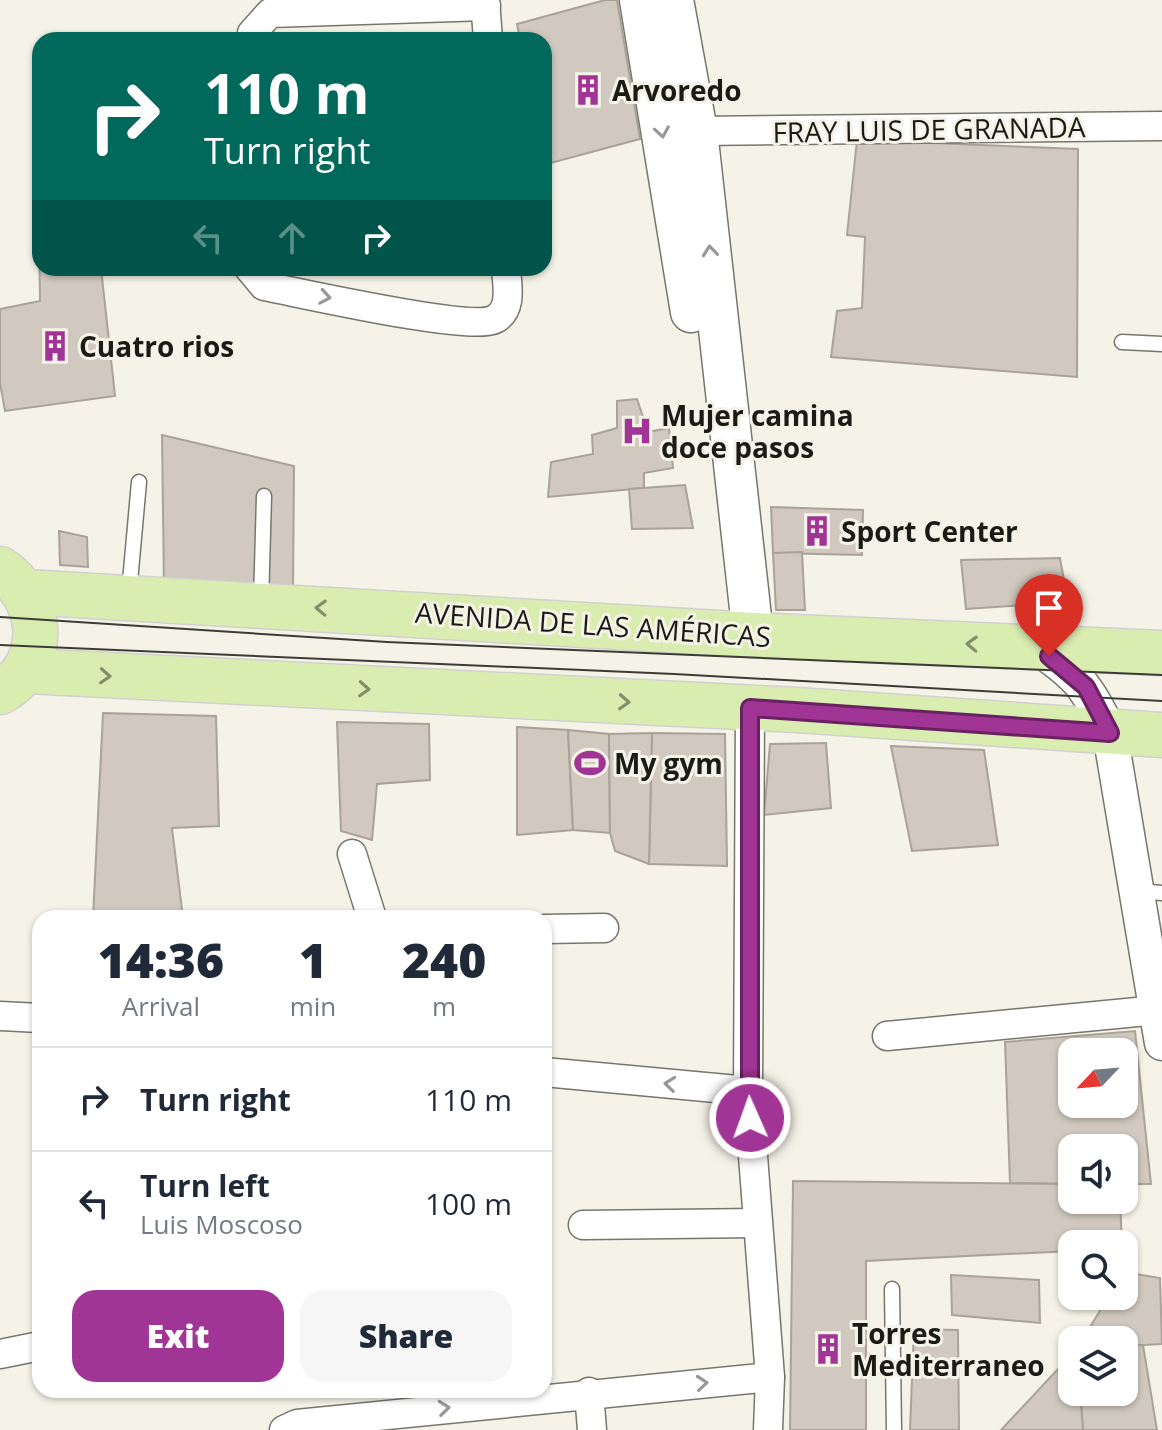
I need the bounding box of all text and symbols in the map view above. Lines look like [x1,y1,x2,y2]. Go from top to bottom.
text: 110 m [204,54,370,130]
icon: right [72,64,176,168]
place label: Arvoredo [612,71,742,109]
building icon: Arvoredo [571,73,605,107]
street label: FRAY LUIS DE GRANADA [772,107,1086,151]
one-way arrow [652,125,669,139]
text: Turn right [204,126,370,175]
icon: left [186,216,230,260]
icon: ahead [270,216,314,260]
icon: right [354,216,398,260]
one-way arrow [701,244,718,257]
one-way arrow [318,288,332,305]
place label: Cuatro rios [79,327,234,365]
building icon: Cuatro rios [38,329,72,363]
place label: Mujer camina doce pasos [661,396,854,466]
hospital icon: Mujer camina doce pasos [620,414,654,448]
place label: Sport Center [841,512,1018,550]
building icon: Sport Center [800,514,834,548]
pin [1015,574,1083,656]
icon: arrive [1027,586,1071,630]
street label: AVENIDA DE LAS AMÉRICAS [414,593,772,655]
one-way arrow [314,600,327,617]
one-way arrow [965,635,978,652]
one-way arrow [99,667,112,684]
one-way arrow [358,681,371,698]
one-way arrow [618,693,631,710]
place label: My gym [614,744,723,782]
sports icon: My gym [573,746,607,780]
text: 14:36 [98,927,224,992]
text: 1 [299,927,327,992]
text: 240 [402,927,486,992]
text: Arrival [122,988,200,1024]
text: min [290,988,336,1024]
text: m [432,988,456,1024]
north arrow [1058,1038,1138,1118]
map controls [1058,1038,1138,1406]
one-way arrow [663,1076,676,1093]
position arrow [708,1076,792,1160]
icon: right [72,1077,116,1121]
text: Turn right [140,1079,291,1120]
text: 110 m [425,1079,512,1120]
button: sound [1058,1134,1138,1214]
text: Turn left [140,1165,270,1206]
icon: left [72,1181,116,1225]
text: 100 m [425,1183,512,1224]
text: Luis Moscoso [140,1206,303,1242]
button: search [1058,1230,1138,1310]
button: Exit [72,1290,284,1382]
button: Share [300,1290,512,1382]
place label: Torres Mediterraneo [852,1314,1045,1384]
button: layers [1058,1326,1138,1406]
building icon: Torres Mediterraneo [811,1332,845,1366]
one-way arrow [696,1374,709,1391]
one-way arrow [438,1399,451,1416]

